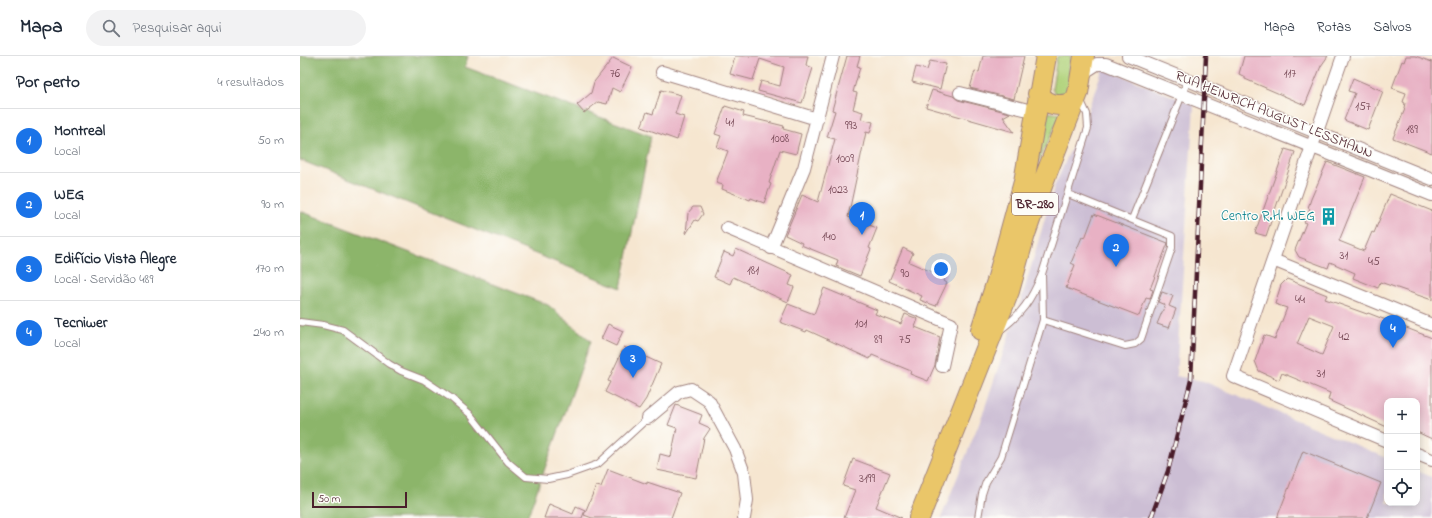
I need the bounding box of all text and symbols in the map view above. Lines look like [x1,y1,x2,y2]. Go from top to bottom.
search box [86,10,366,46]
text: Mapa [20,14,62,41]
icon: search [100,17,122,39]
text: Pesquisar aqui [132,17,222,39]
text: Mapa [1264,17,1295,38]
text: Rotas [1317,17,1351,38]
text: Salvos [1373,17,1412,38]
house number: 76 [610,65,621,83]
house number: 117 [1284,65,1296,83]
street label: RUA HEINRICH AUGUST LESSMANN [1172,66,1376,164]
text: Por perto [16,70,80,95]
text: 4 resultados [217,73,284,92]
house number: 157 [1355,98,1371,116]
house number: 41 [726,114,735,132]
house number: 993 [845,117,857,135]
text: Montreal [54,120,105,142]
house number: 189 [1406,121,1418,139]
house number: 1008 [771,130,790,148]
text: 1 [27,131,31,150]
text: 50 m [258,131,284,150]
text: Local [54,142,81,161]
house number: 1009 [836,150,854,168]
house number: 1023 [828,181,848,199]
text: WEG [54,184,84,206]
road number: BR-280 [1012,193,1058,215]
text: 2 [26,195,32,214]
text: 90 m [261,195,284,214]
pin: 1 [849,202,875,235]
text: Local [54,206,81,225]
place label: Centro R.H. WEG [1221,206,1315,227]
building icon: Centro R.H. WEG [1318,206,1338,226]
house number: 140 [822,228,836,246]
pin: 2 [1103,234,1129,267]
house number: 31 [1340,247,1349,265]
text: Edifício Vista Alegre [54,248,176,270]
house number: 45 [1368,253,1380,271]
text: 3 [26,259,32,278]
text: 170 m [256,259,284,278]
your location [931,259,951,279]
house number: 181 [747,262,759,280]
house number: 90 [901,265,909,283]
text: Local · Servidão 489 [54,270,153,289]
house number: 44 [1295,291,1305,309]
text: Tecniwer [54,312,107,334]
house number: 101 [855,315,868,333]
pin: 4 [1380,315,1406,348]
text: 4 [26,323,32,342]
text: 240 m [253,323,284,342]
house number: 42 [1339,328,1349,346]
house number: 89 [874,331,882,349]
house number: 75 [899,331,911,349]
text: Local [54,334,81,353]
pin: 3 [620,345,646,378]
house number: 31 [1317,365,1326,383]
map controls [1384,398,1420,506]
button: + [1384,398,1420,434]
button: − [1384,434,1420,470]
house number: 3199 [859,470,875,488]
button: locate [1384,470,1420,506]
scale bar [312,490,407,509]
text: 50 m [318,491,340,507]

